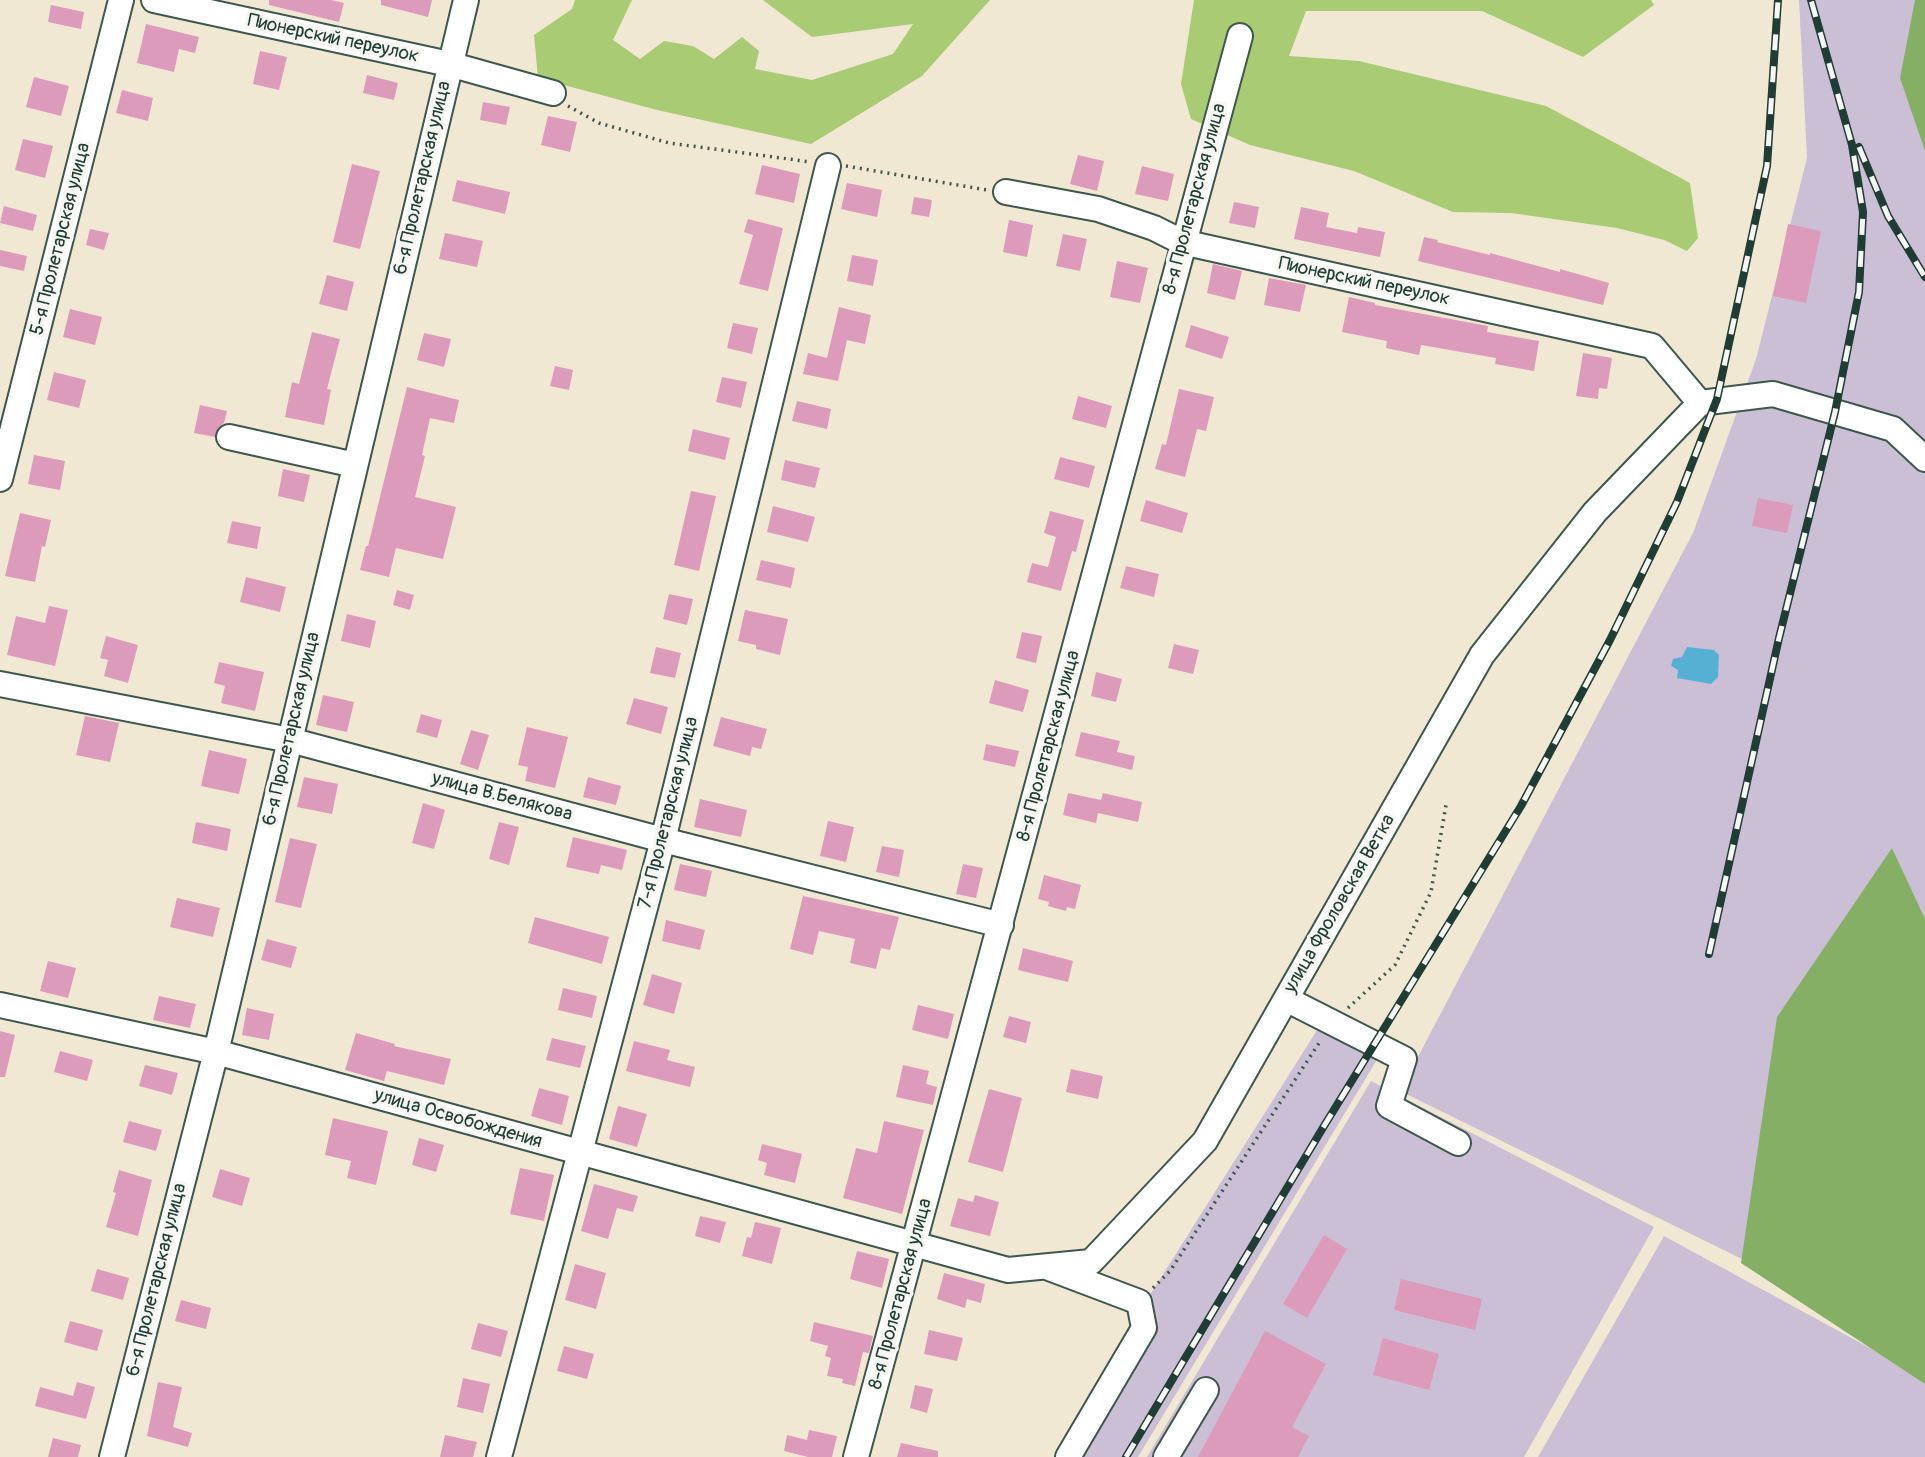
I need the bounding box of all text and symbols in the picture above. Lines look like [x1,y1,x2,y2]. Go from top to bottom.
street label: Пионерский переулок [245,10,421,68]
street label: 6-я Пролетарская улица [390,79,456,277]
street label: 8-я Пролетарская улица [1159,101,1231,297]
street label: 5-я Пролетарская улица [26,140,96,338]
street label: Пионерский переулок [1276,253,1452,311]
street label: 6-я Пролетарская улица [259,630,325,828]
street label: 8-я Пролетарская улица [1013,648,1085,844]
street label: 7-я Пролетарская улица [634,715,704,911]
street label: улица В.Белякова [429,767,575,827]
street label: улица Фроловская Ветка [1280,811,1400,997]
street label: улица Освобождения [371,1084,545,1154]
street label: 6-я Пролетарская улица [122,1181,192,1379]
street label: 8-я Пролетарская улица [865,1196,937,1392]

